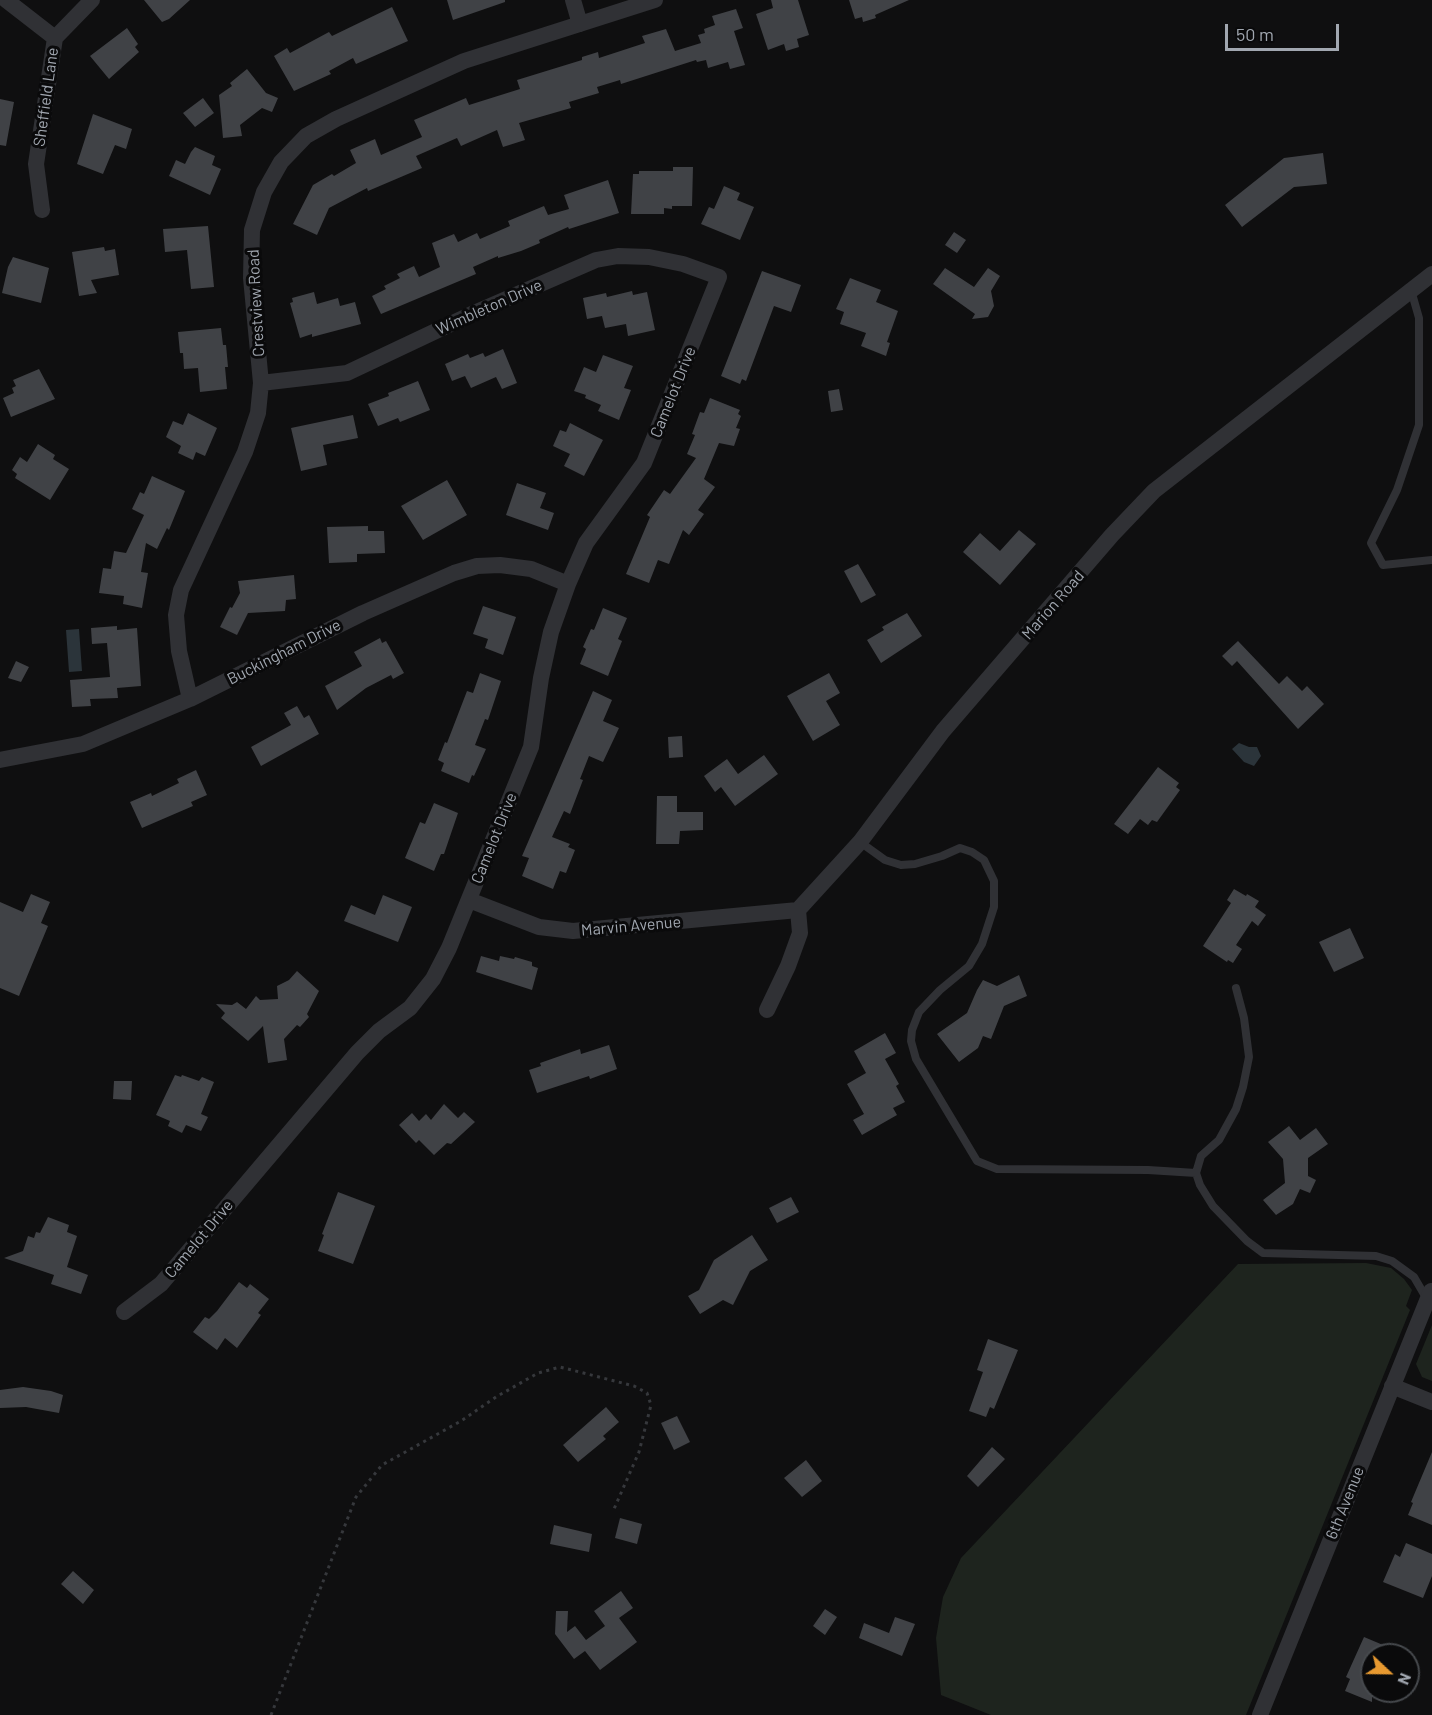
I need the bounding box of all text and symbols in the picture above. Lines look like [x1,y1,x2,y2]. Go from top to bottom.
scale bar [1228,12,1342,50]
text: 50 m [1236,23,1274,45]
street label: Sheffield Lane [30,46,62,148]
street label: Crestview Road [244,249,268,357]
street label: Wimbleton Drive [433,275,545,339]
street label: Camelot Drive [646,344,700,440]
street label: Marion Road [1018,566,1088,644]
street label: Buckingham Drive [224,615,344,689]
street label: Camelot Drive [467,790,521,886]
street label: Marvin Avenue [580,912,682,940]
street label: Camelot Drive [161,1196,237,1282]
street label: 6th Avenue [1322,1464,1368,1542]
north arrow [1360,1643,1420,1703]
text: N [1395,1671,1416,1688]

